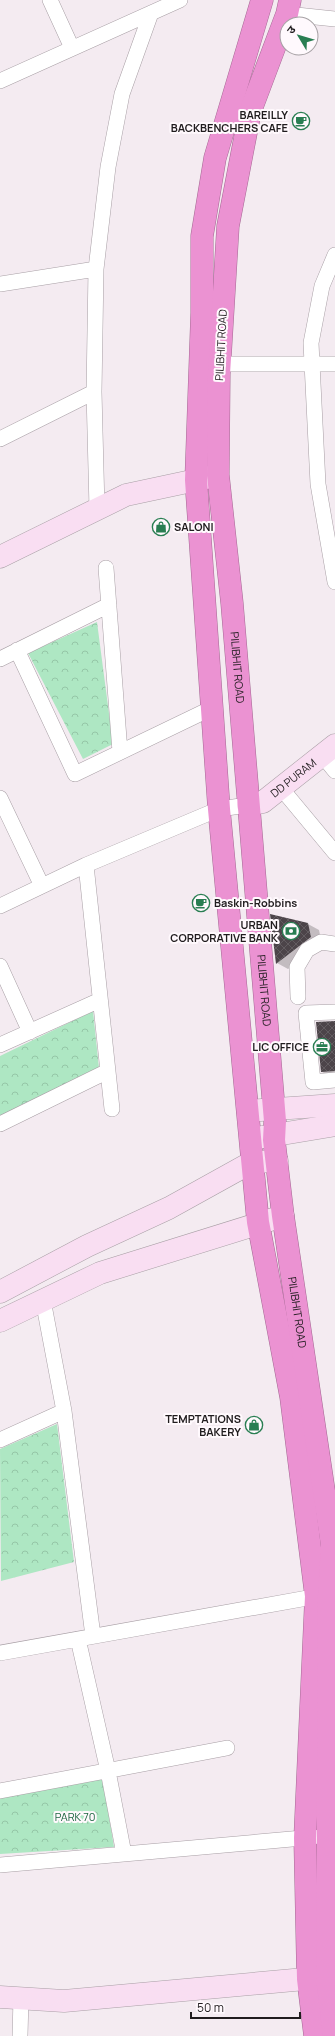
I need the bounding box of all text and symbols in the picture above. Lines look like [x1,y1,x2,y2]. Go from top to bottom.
north arrow [279,16,319,56]
text: उ [283,22,299,37]
place label: BAREILLY BACKBENCHERS CAFE [171,107,288,135]
cafe icon: BAREILLY BACKBENCHERS CAFE [291,111,311,131]
street label: PILIBHIT ROAD [211,309,230,381]
shop icon: SALONI [151,517,171,537]
place label: SALONI [174,519,214,534]
street label: PILIBHIT ROAD [227,631,248,704]
street label: DD PURAM [267,755,319,800]
cafe icon: Baskin-Robbins [191,893,211,913]
place label: Baskin-Robbins [214,895,297,910]
place label: URBAN CORPORATIVE BANK [170,917,279,945]
bank icon: URBAN CORPORATIVE BANK [281,921,301,941]
street label: PILIBHIT ROAD [254,954,275,1027]
office icon: LIC OFFICE [312,1037,332,1057]
place label: LIC OFFICE [252,1039,309,1054]
street label: PILIBHIT ROAD [285,1276,311,1349]
place label: TEMPTATIONS BAKERY [165,1411,241,1439]
shop icon: TEMPTATIONS BAKERY [244,1415,264,1435]
park label: PARK 70 [55,1809,95,1824]
scale bar [191,1994,300,2020]
text: 50 m [197,1999,224,2016]

